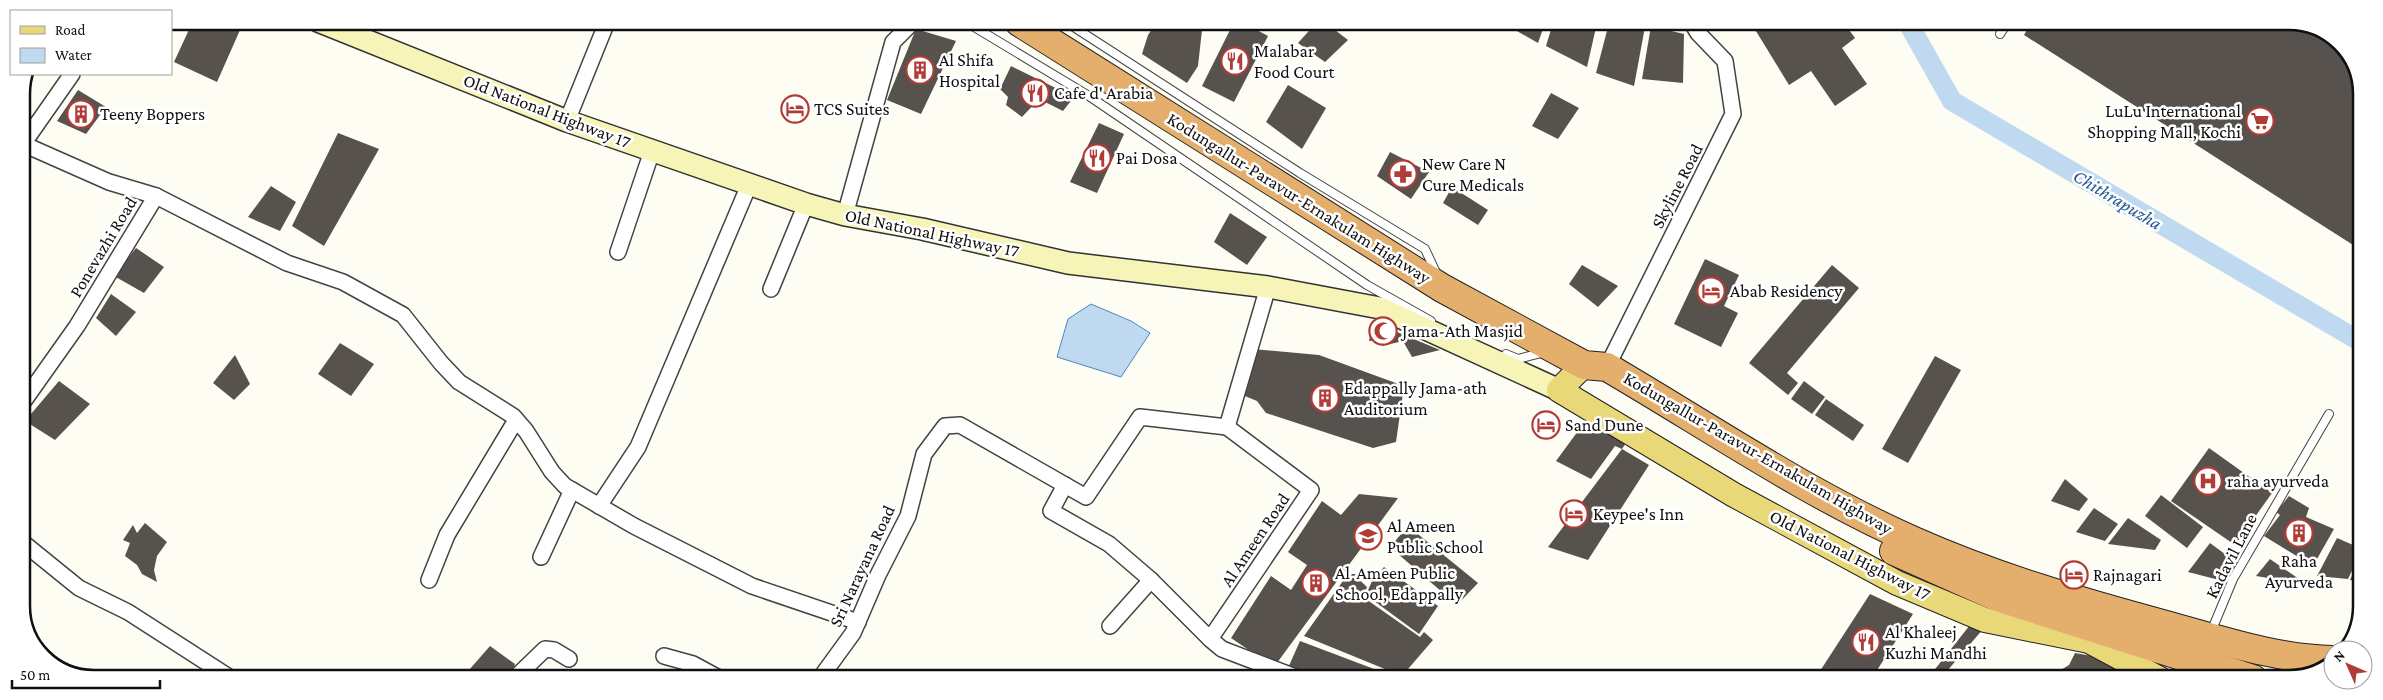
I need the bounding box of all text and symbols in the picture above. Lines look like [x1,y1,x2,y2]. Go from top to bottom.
legend [10,10,172,75]
text: Road [55,22,86,38]
place label: Malabar Food Court [1254,41,1336,82]
restaurant icon: Malabar Food Court [1220,46,1250,76]
text: Water [55,47,92,63]
place label: Al Shifa Hospital [939,50,1000,91]
building icon: Al Shifa Hospital [905,55,935,85]
street label: Old National Highway 17 [461,70,633,152]
restaurant icon: Cafe d' Arabia [1020,78,1050,108]
place label: Cafe d' Arabia [1054,83,1153,103]
hotel icon: TCS Suites [780,94,810,124]
building icon: Teeny Boppers [66,99,96,129]
place label: TCS Suites [814,99,890,119]
place label: LuLu International Shopping Mall, Kochi [2088,101,2241,142]
place label: Teeny Boppers [100,104,205,124]
supermarket icon: LuLu International Shopping Mall, Kochi [2245,106,2275,136]
street label: Kodungallur-Paravur-Ernakulam Highway [1164,108,1435,288]
street label: Skyline Road [1647,140,1707,231]
restaurant icon: Pai Dosa [1082,143,1112,173]
place label: Pai Dosa [1116,148,1178,168]
place label: New Care N Cure Medicals [1422,154,1524,195]
pharmacy icon: New Care N Cure Medicals [1388,159,1418,189]
water label: Chithrapuzha [2070,165,2166,234]
street label: Ponevazhi Road [65,193,141,301]
street label: Old National Highway 17 [843,205,1021,261]
hotel icon: Abab Residency [1696,276,1726,306]
place label: Abab Residency [1730,281,1843,301]
mosque icon: Jama-Ath Masjid [1368,316,1398,346]
place label: Jama-Ath Masjid [1400,321,1523,342]
street label: Kodungallur-Paravur-Ernakulam Highway [1620,368,1896,539]
place label: Edappally Jama-ath Auditorium [1344,378,1487,419]
building icon: Edappally Jama-ath Auditorium [1310,383,1340,413]
hotel icon: Sand Dune [1531,410,1561,440]
place label: Sand Dune [1565,415,1643,435]
hospital icon: raha ayurveda [2193,466,2223,496]
place label: raha ayurveda [2227,471,2329,491]
street label: Al Ameen Road [1216,489,1294,591]
hotel icon: Keypee's Inn [1559,499,1589,529]
street label: Sri Narayana Road [825,502,899,630]
place label: Keypee's Inn [1593,504,1684,524]
street label: Old National Highway 17 [1766,506,1934,604]
street label: Kadavil Lane [2201,510,2261,602]
place label: Al Ameen Public School [1387,516,1483,557]
building icon: Raha Ayurveda [2284,518,2314,548]
school or university icon: Al Ameen Public School [1353,521,1383,551]
place label: Raha Ayurveda [2265,551,2333,592]
hotel icon: Rajnagari [2059,560,2089,590]
place label: Al-Ameen Public School, Edappally [1335,563,1464,604]
place label: Rajnagari [2093,565,2162,586]
building icon: Al-Ameen Public School, Edappally [1301,568,1331,598]
place label: Al Khaleej Kuzhi Mandhi [1885,622,1987,663]
restaurant icon: Al Khaleej Kuzhi Mandhi [1851,627,1881,657]
north arrow [2323,640,2373,690]
text: N [2330,646,2348,665]
scale bar [12,658,160,690]
text: 50 m [20,667,50,683]

